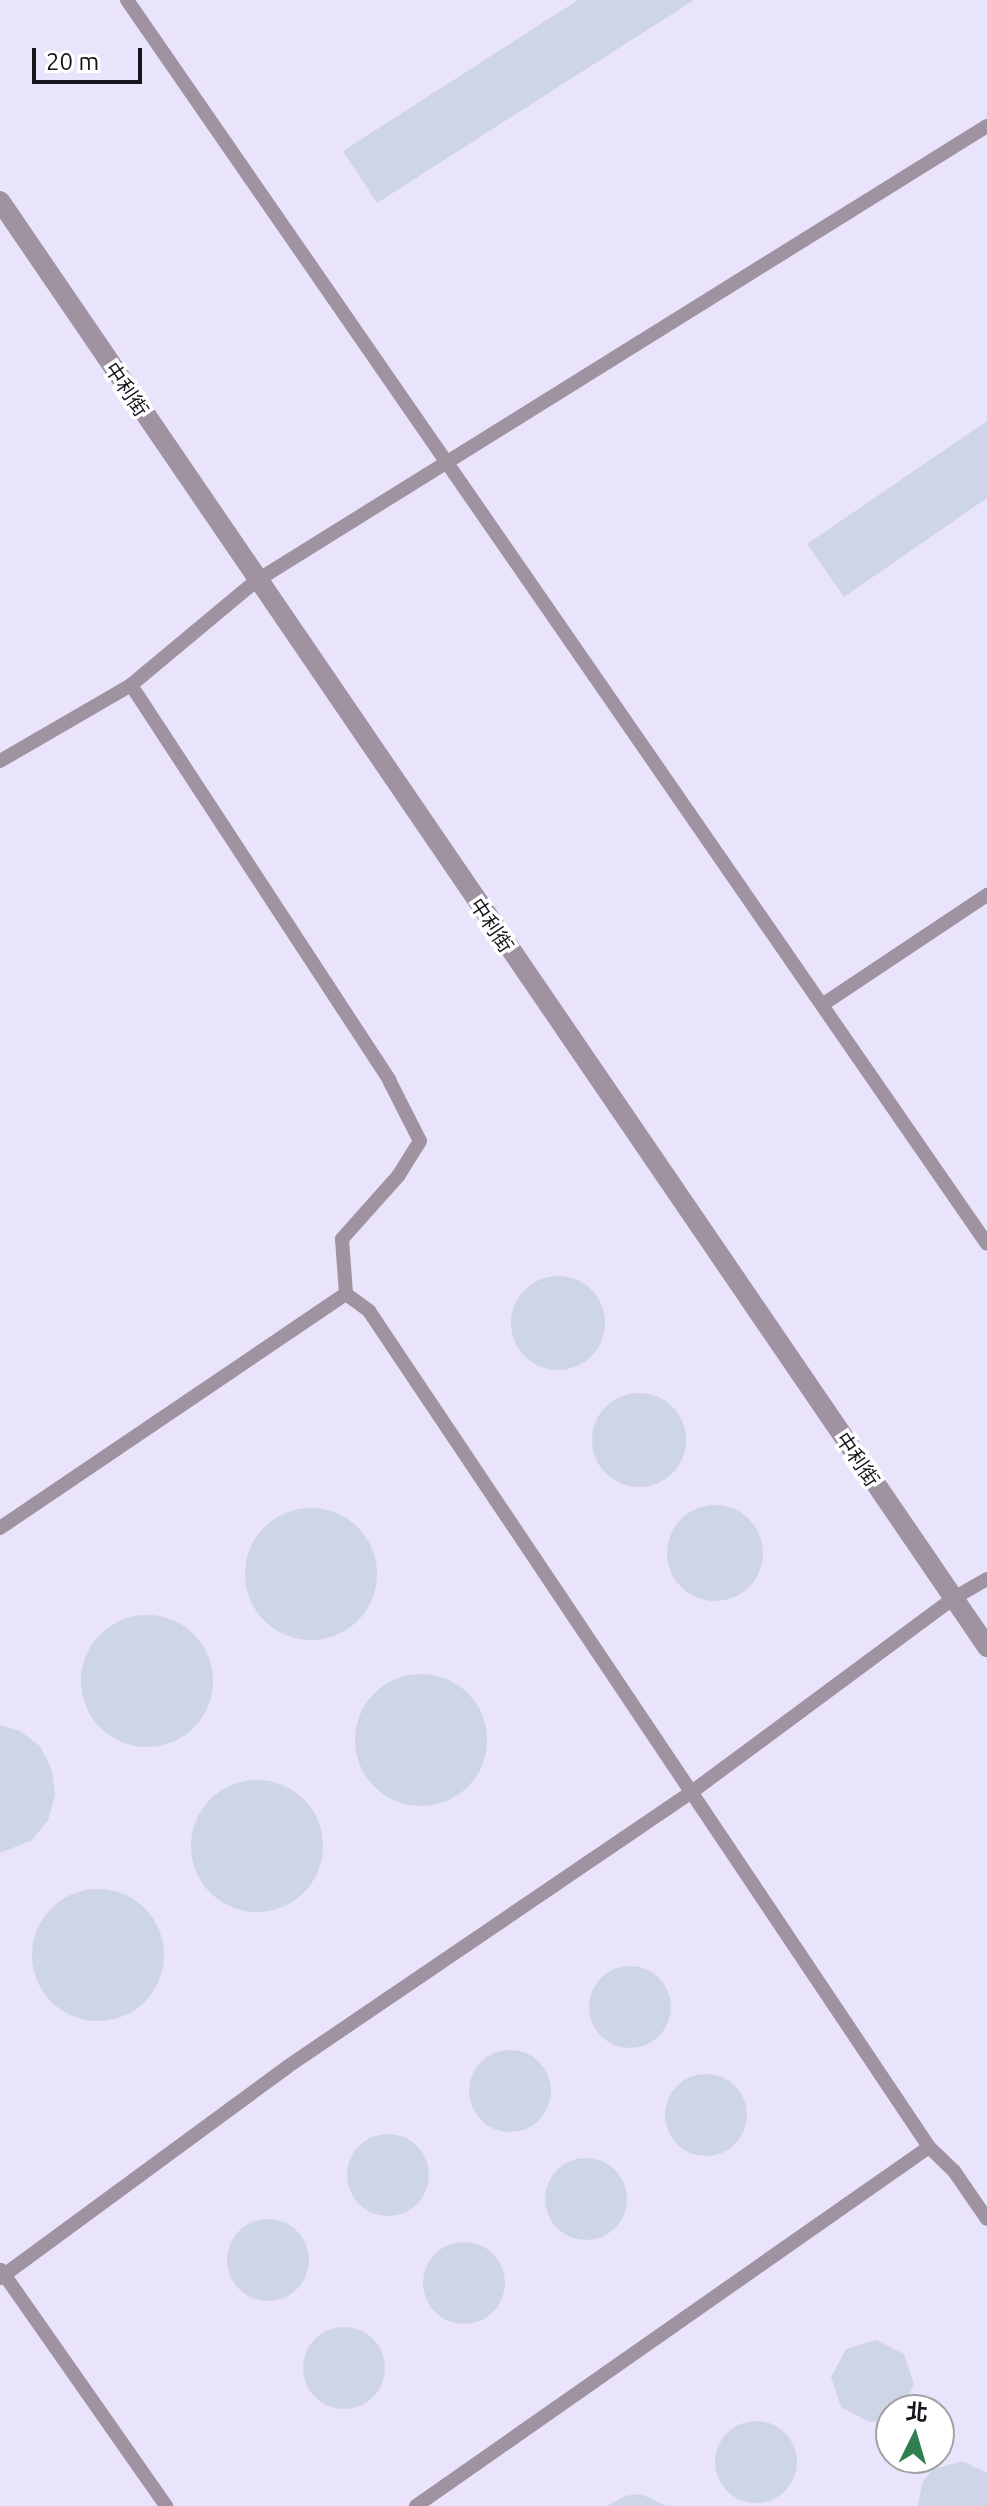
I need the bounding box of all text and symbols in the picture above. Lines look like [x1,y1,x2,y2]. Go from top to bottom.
scale bar [36,32,146,82]
text: 20 m [46,48,99,75]
street label: 中利街 [100,357,154,421]
street label: 中利街 [465,893,519,957]
street label: 中利街 [831,1427,885,1491]
north arrow [875,2394,955,2474]
text: 北 [905,2398,929,2425]

